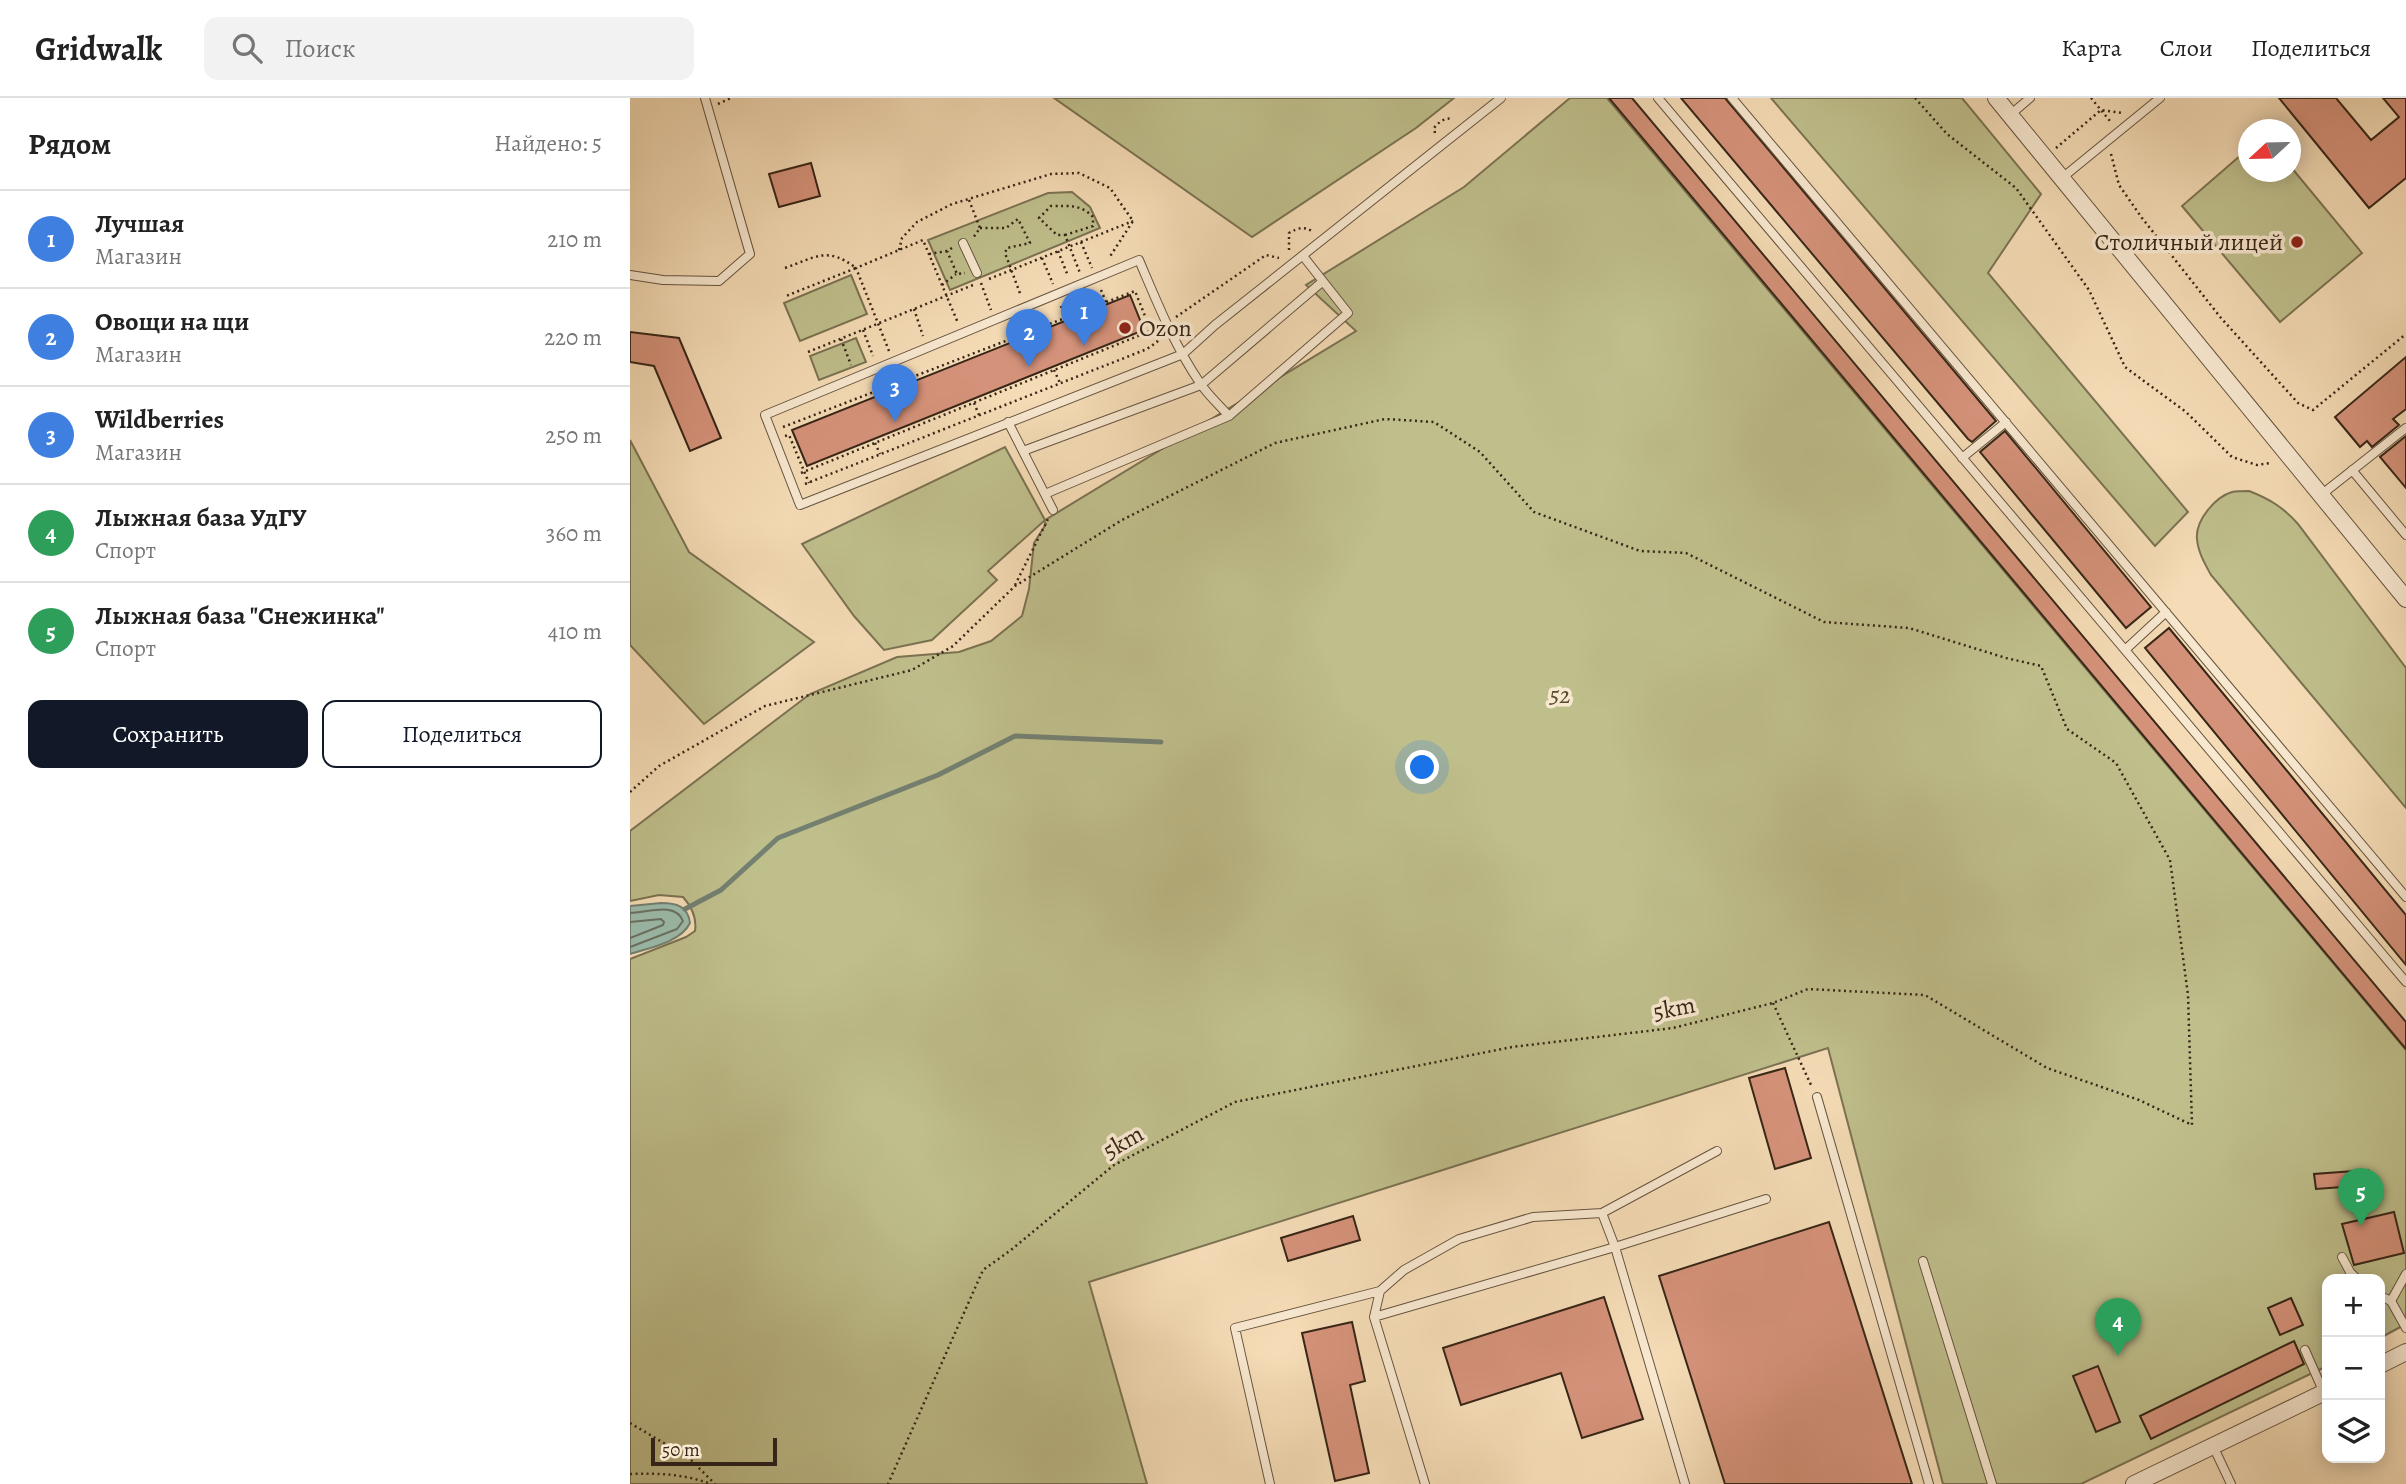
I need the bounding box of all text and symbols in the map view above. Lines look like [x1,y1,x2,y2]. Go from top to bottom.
search box [204,17,694,80]
text: Gridwalk [35,26,162,71]
icon: search [228,29,266,67]
text: Поиск [284,31,356,66]
text: Карта [2061,32,2122,64]
text: Слои [2160,32,2213,64]
text: Поделиться [2251,32,2371,64]
north arrow [2238,119,2301,182]
text: Рядом [28,124,111,164]
text: Найдено: 5 [494,128,602,159]
text: Лучшая [95,206,184,241]
text: 1 [47,224,55,255]
text: 210 m [547,224,602,255]
place label: Столичный лицей [2095,226,2283,258]
marker: Столичный лицей [2289,234,2305,250]
text: Магазин [95,241,182,272]
pin: 1 [1061,288,1107,346]
text: Овощи на щи [95,304,249,339]
pin: 2 [1006,309,1052,367]
place label: Ozon [1139,312,1192,344]
marker: Ozon [1117,320,1133,336]
text: 2 [45,322,57,353]
text: 220 m [544,322,602,353]
text: Магазин [95,339,182,370]
pin: 3 [872,364,918,422]
text: Wildberries [95,402,224,437]
text: 3 [46,420,56,451]
text: 250 m [545,420,602,451]
text: Магазин [95,437,182,468]
text: Лыжная база УдГУ [95,500,307,535]
text: 4 [46,518,56,549]
text: 360 m [546,518,602,549]
text: Спорт [95,535,156,566]
text: Лыжная база "Снежинка" [95,598,384,633]
text: 5 [46,616,56,647]
text: 410 m [548,616,602,647]
text: Спорт [95,633,156,664]
park label: 52 [1549,679,1570,711]
button: Сохранить [28,700,308,768]
button: Поделиться [322,700,602,768]
your location [1405,750,1439,784]
street label: 5km [1650,988,1698,1028]
street label: 5km [1097,1118,1149,1166]
pin: 5 [2338,1168,2384,1226]
map controls [2322,1274,2385,1463]
button: + [2322,1274,2385,1337]
pin: 4 [2095,1298,2141,1356]
button: − [2322,1337,2385,1400]
button: layers [2322,1400,2385,1463]
scale bar [651,1435,777,1467]
text: 50 m [662,1437,700,1463]

